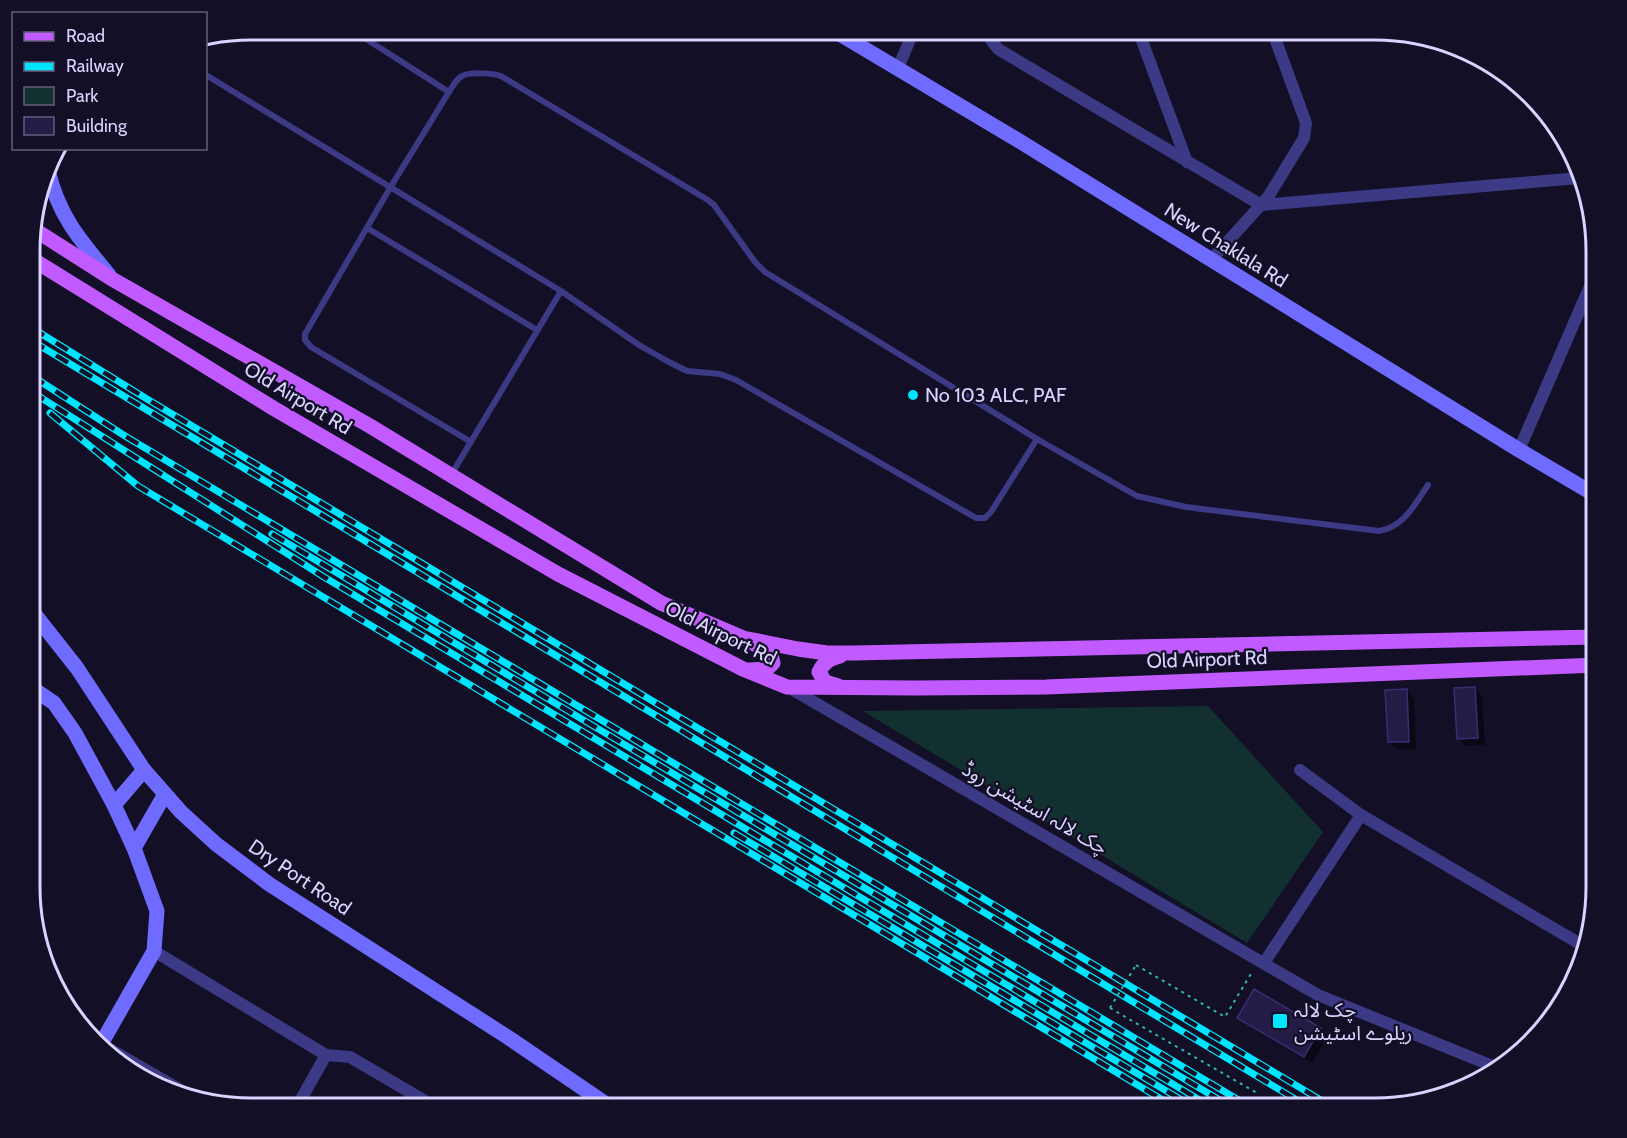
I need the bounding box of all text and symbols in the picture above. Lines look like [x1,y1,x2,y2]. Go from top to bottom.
legend [12,12,207,150]
text: Road [66,25,105,47]
text: Railway [66,55,124,77]
text: Park [66,85,99,107]
text: Building [66,115,128,137]
street label: New Chaklala Rd [1160,198,1292,292]
street label: Old Airport Rd [240,357,356,439]
place label: No 103 ALC, PAF [925,383,1067,407]
marker: No 103 ALC, PAF [906,388,920,402]
street label: Old Airport Rd [661,596,781,670]
street label: Old Airport Rd [1146,645,1268,673]
street label: چک لالہ اسٹیشن روڈ [957,757,1112,860]
street label: Dry Port Road [244,834,356,920]
place label: چک لالہ ریلوے اسٹیشن [1294,998,1412,1045]
marker: چک لالہ ریلوے اسٹیشن [1271,1012,1289,1030]

